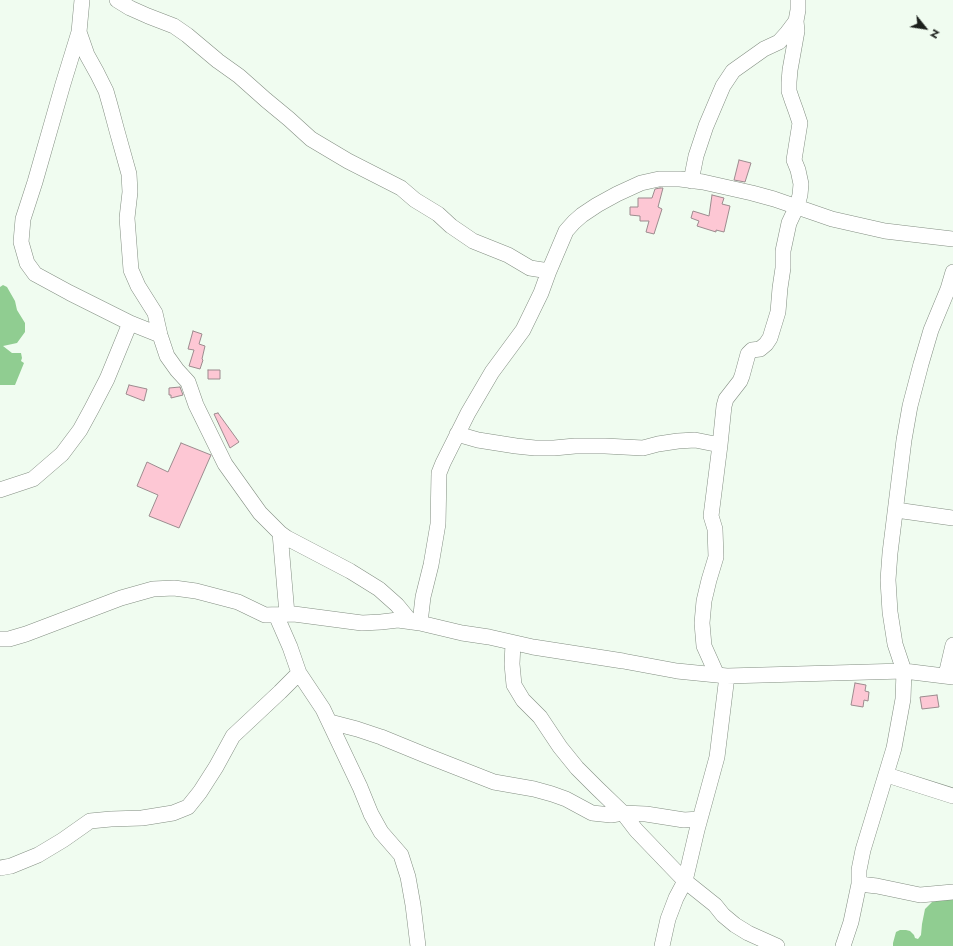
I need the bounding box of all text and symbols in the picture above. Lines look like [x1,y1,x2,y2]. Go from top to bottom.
north arrow [905,8,945,48]
text: N [926,26,945,42]

